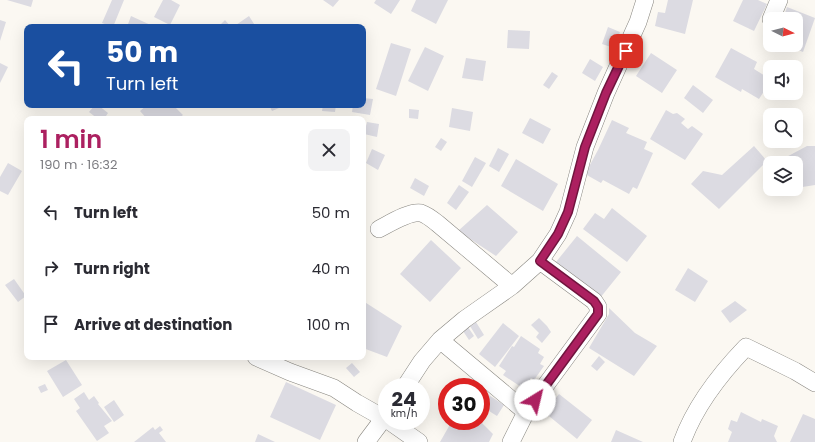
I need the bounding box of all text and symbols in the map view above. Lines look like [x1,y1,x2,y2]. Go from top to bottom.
north arrow [763,12,803,52]
map controls [763,12,803,196]
text: 50 m [106,33,178,72]
pin [609,34,643,68]
icon: left [40,40,92,92]
icon: arrive [615,40,637,62]
button: sound [763,60,803,100]
text: Turn left [106,71,178,96]
button: search [763,108,803,148]
text: 1 min [40,123,102,156]
button: close [308,129,350,171]
text: 190 m · 16:32 [40,155,117,174]
button: layers [763,156,803,196]
icon: left [40,201,62,223]
text: Turn left [74,202,138,223]
text: 50 m [312,202,350,223]
icon: right [40,257,62,279]
text: Turn right [74,258,150,279]
text: 40 m [312,258,350,279]
icon: arrive [40,313,62,335]
text: Arrive at destination [74,314,232,335]
text: 100 m [307,314,350,335]
speed limit sign: 30 [438,378,490,430]
position arrow [514,379,556,421]
text: 24 [392,385,416,413]
text: km/h [391,406,417,421]

